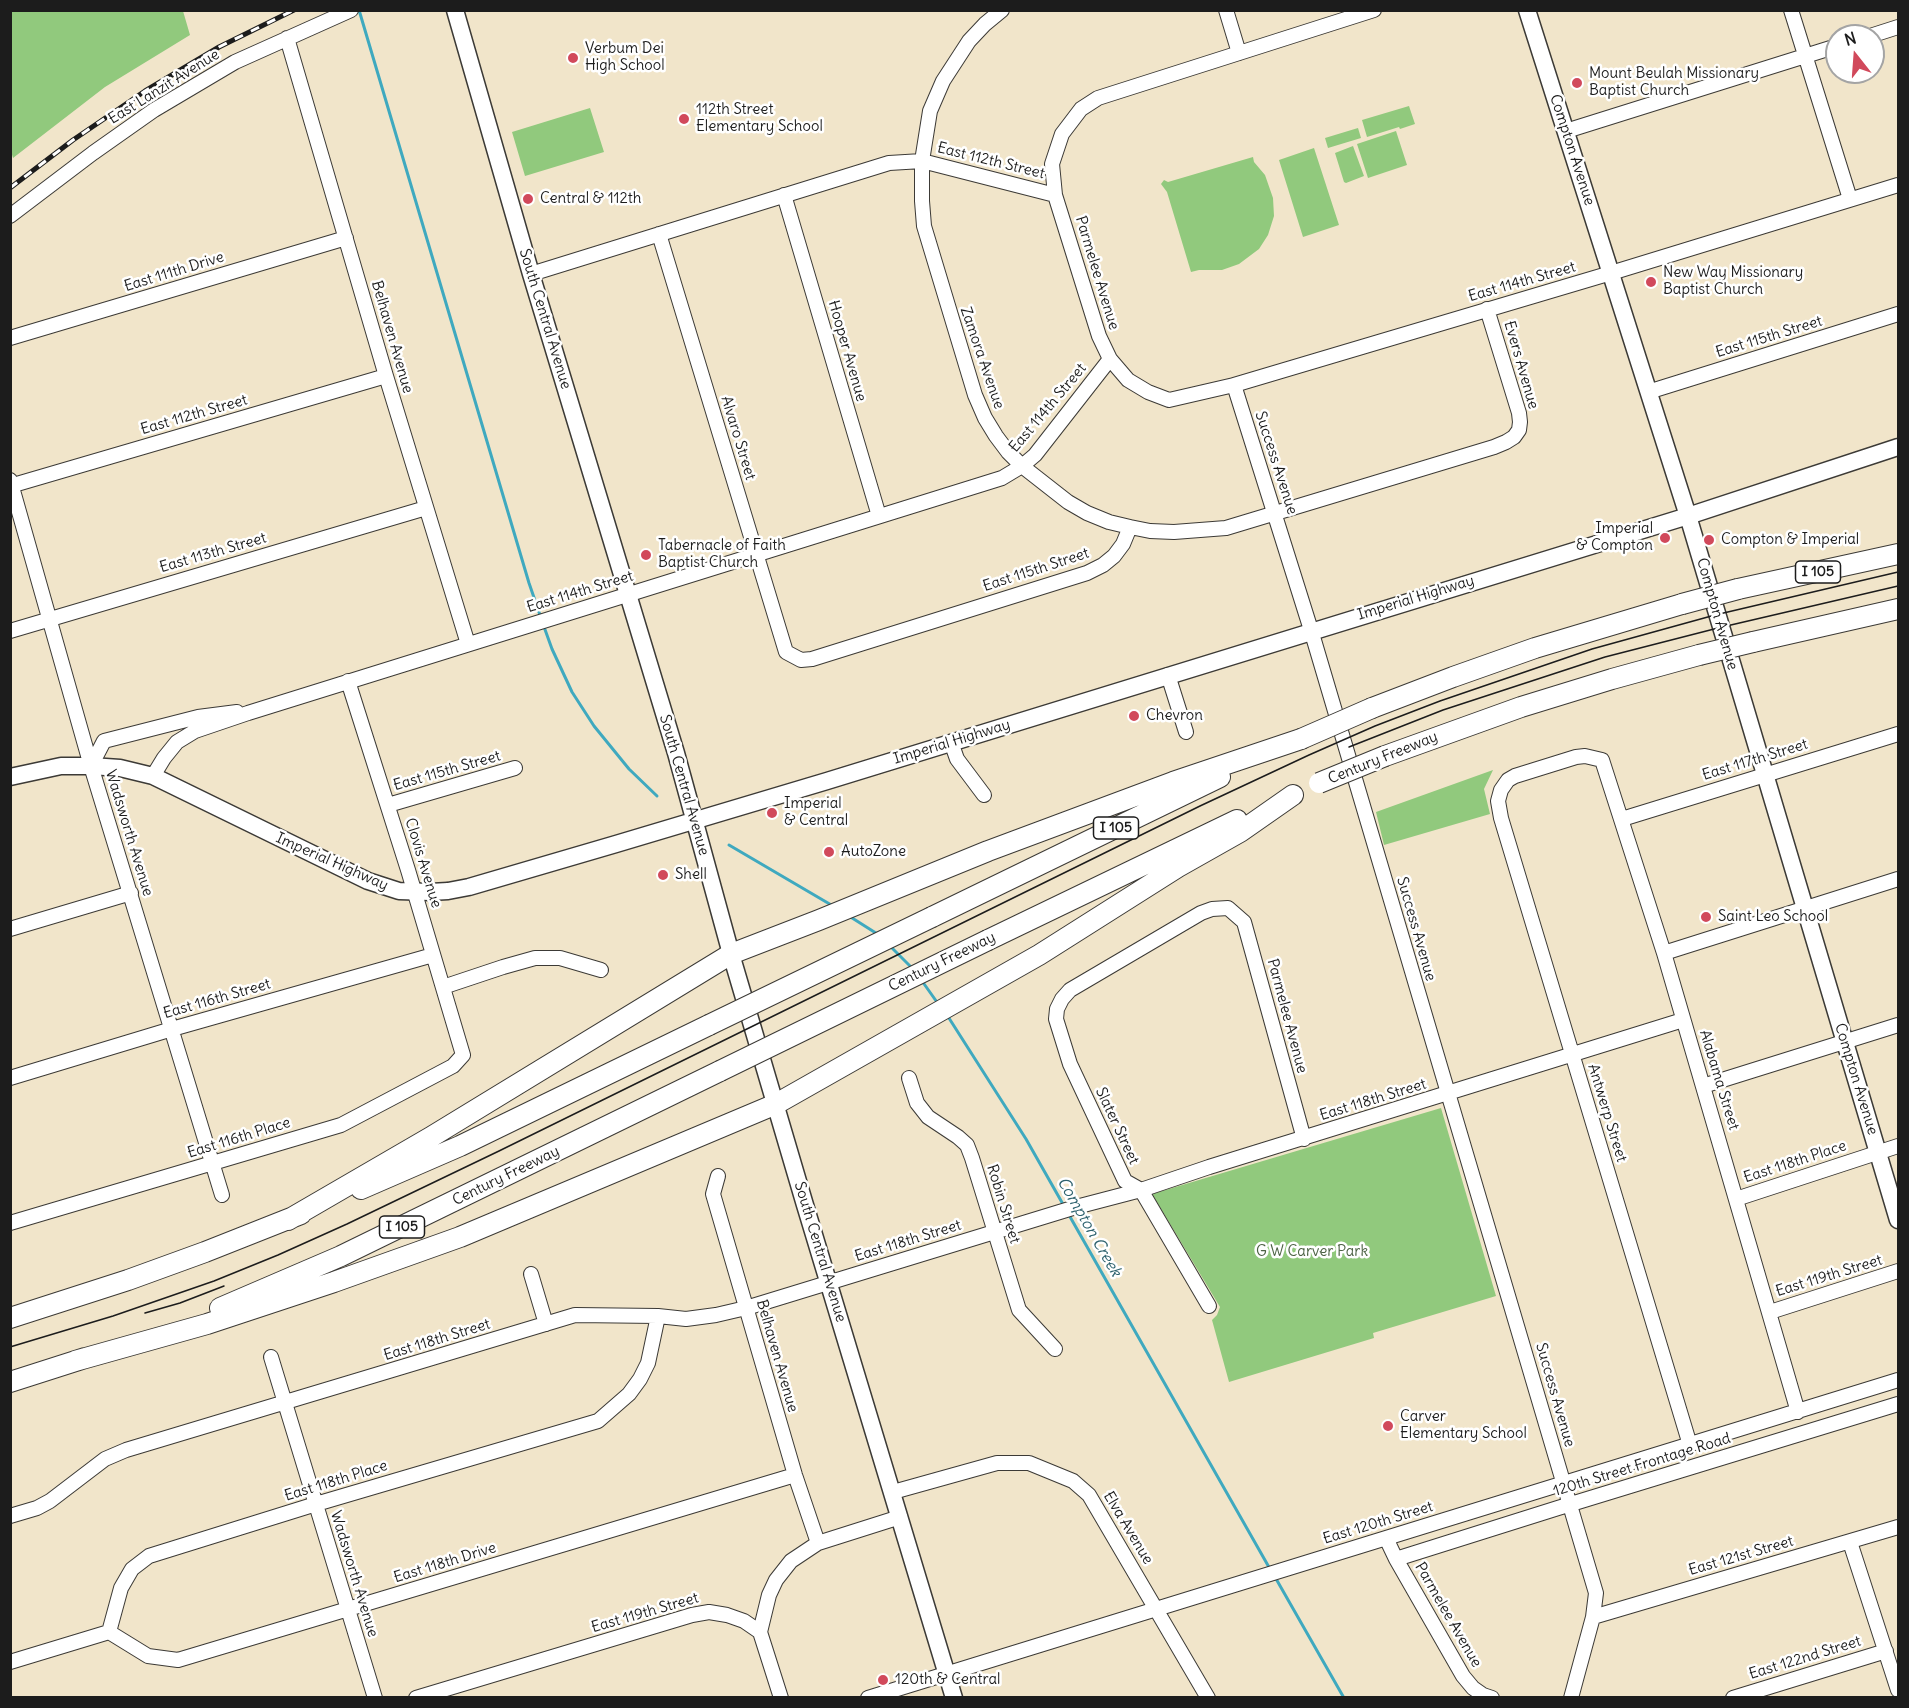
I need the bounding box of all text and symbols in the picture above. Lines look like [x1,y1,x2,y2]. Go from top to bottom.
north arrow [1825,24,1885,84]
text: N [1842,28,1859,50]
place label: Verbum Dei High School [585,40,665,75]
street label: East Lanzit Avenue [105,46,223,128]
marker: Verbum Dei High School [566,51,580,65]
place label: Mount Beulah Missionary Baptist Church [1589,65,1759,100]
marker: Mount Beulah Missionary Baptist Church [1570,76,1584,90]
street label: Compton Avenue [1546,92,1598,208]
place label: 112th Street Elementary School [696,101,823,136]
marker: 112th Street Elementary School [677,112,691,126]
street label: East 112th Street [935,139,1047,183]
place label: Central & 112th [540,190,642,208]
marker: Central & 112th [521,192,535,206]
street label: Parmelee Avenue [1071,214,1123,332]
street label: South Central Avenue [515,247,575,391]
street label: East 111th Drive [122,248,226,296]
street label: East 114th Street [1466,258,1578,306]
place label: New Way Missionary Baptist Church [1663,264,1803,299]
marker: New Way Missionary Baptist Church [1644,275,1658,289]
street label: Belhaven Avenue [367,279,417,395]
street label: Hooper Avenue [824,298,870,404]
street label: Zamora Avenue [956,305,1008,411]
street label: East 115th Street [1714,312,1824,362]
street label: Evers Avenue [1500,319,1542,411]
street label: East 114th Street [1006,360,1090,456]
street label: East 112th Street [139,391,249,439]
street label: Alvaro Street [717,394,759,482]
street label: Success Avenue [1251,409,1301,517]
place label: Imperial & Compton [1576,520,1653,555]
street label: East 113th Street [157,529,269,577]
marker: Imperial & Compton [1658,531,1672,545]
place label: Compton & Imperial [1721,531,1859,549]
marker: Compton & Imperial [1702,533,1716,547]
place label: Tabernacle of Faith Baptist Church [658,537,786,572]
street label: East 115th Street [981,544,1091,596]
marker: Tabernacle of Faith Baptist Church [639,548,653,562]
street label: Compton Avenue [1692,556,1742,672]
road number: I 105 [1796,561,1840,583]
street label: East 114th Street [525,567,635,617]
street label: Imperial Highway [1355,572,1477,624]
place label: Chevron [1146,707,1203,725]
marker: Chevron [1127,709,1141,723]
street label: South Central Avenue [655,712,713,858]
street label: Imperial Highway [891,716,1013,768]
street label: Century Freeway [1326,728,1440,788]
street label: East 117th Street [1700,735,1810,785]
street label: East 115th Street [391,747,503,795]
street label: Wadsworth Avenue [101,768,157,898]
place label: Imperial & Central [784,795,848,830]
marker: Imperial & Central [765,806,779,820]
street label: Clovis Avenue [401,816,445,910]
road number: I 105 [1094,817,1138,839]
street label: Imperial Highway [273,829,391,895]
place label: AutoZone [841,843,906,861]
marker: AutoZone [822,845,836,859]
place label: Shell [675,866,707,884]
marker: Shell [656,868,670,882]
street label: Success Avenue [1393,875,1439,983]
place label: Saint Leo School [1718,908,1828,926]
marker: Saint Leo School [1699,910,1713,924]
street label: Century Freeway [886,928,998,996]
street label: Parmelee Avenue [1263,957,1311,1075]
street label: East 116th Street [161,975,273,1023]
street label: Compton Avenue [1830,1021,1882,1137]
street label: Alabama Street [1695,1028,1743,1132]
street label: Antwerp Street [1584,1062,1630,1164]
street label: East 118th Street [1318,1075,1428,1125]
street label: Slater Street [1091,1085,1143,1167]
street label: East 116th Place [185,1114,293,1162]
street label: East 118th Place [1741,1137,1849,1187]
street label: Century Freeway [450,1142,562,1210]
street label: Robin Street [982,1162,1024,1246]
water label: Compton Creek [1053,1174,1125,1280]
street label: South Central Avenue [790,1180,850,1324]
road number: I 105 [380,1216,424,1238]
street label: East 118th Street [853,1216,963,1266]
park label: G W Carver Park [1256,1243,1368,1261]
street label: East 119th Street [1774,1251,1884,1301]
street label: Belhaven Avenue [752,1298,802,1414]
street label: East 118th Street [382,1315,492,1365]
street label: Success Avenue [1532,1341,1578,1449]
place label: Carver Elementary School [1400,1408,1527,1443]
marker: Carver Elementary School [1381,1419,1395,1433]
street label: 120th Street Frontage Road [1551,1429,1733,1501]
street label: East 118th Place [282,1457,390,1505]
street label: Elva Avenue [1099,1488,1157,1568]
street label: East 120th Street [1321,1498,1435,1548]
street label: Wadsworth Avenue [326,1509,382,1639]
street label: East 121st Street [1687,1532,1795,1580]
street label: East 118th Drive [392,1539,498,1587]
street label: Parmelee Avenue [1411,1559,1485,1671]
street label: East 119th Street [589,1589,701,1637]
street label: East 122nd Street [1747,1632,1863,1684]
place label: 120th & Central [895,1671,1000,1689]
marker: 120th & Central [876,1673,890,1687]

